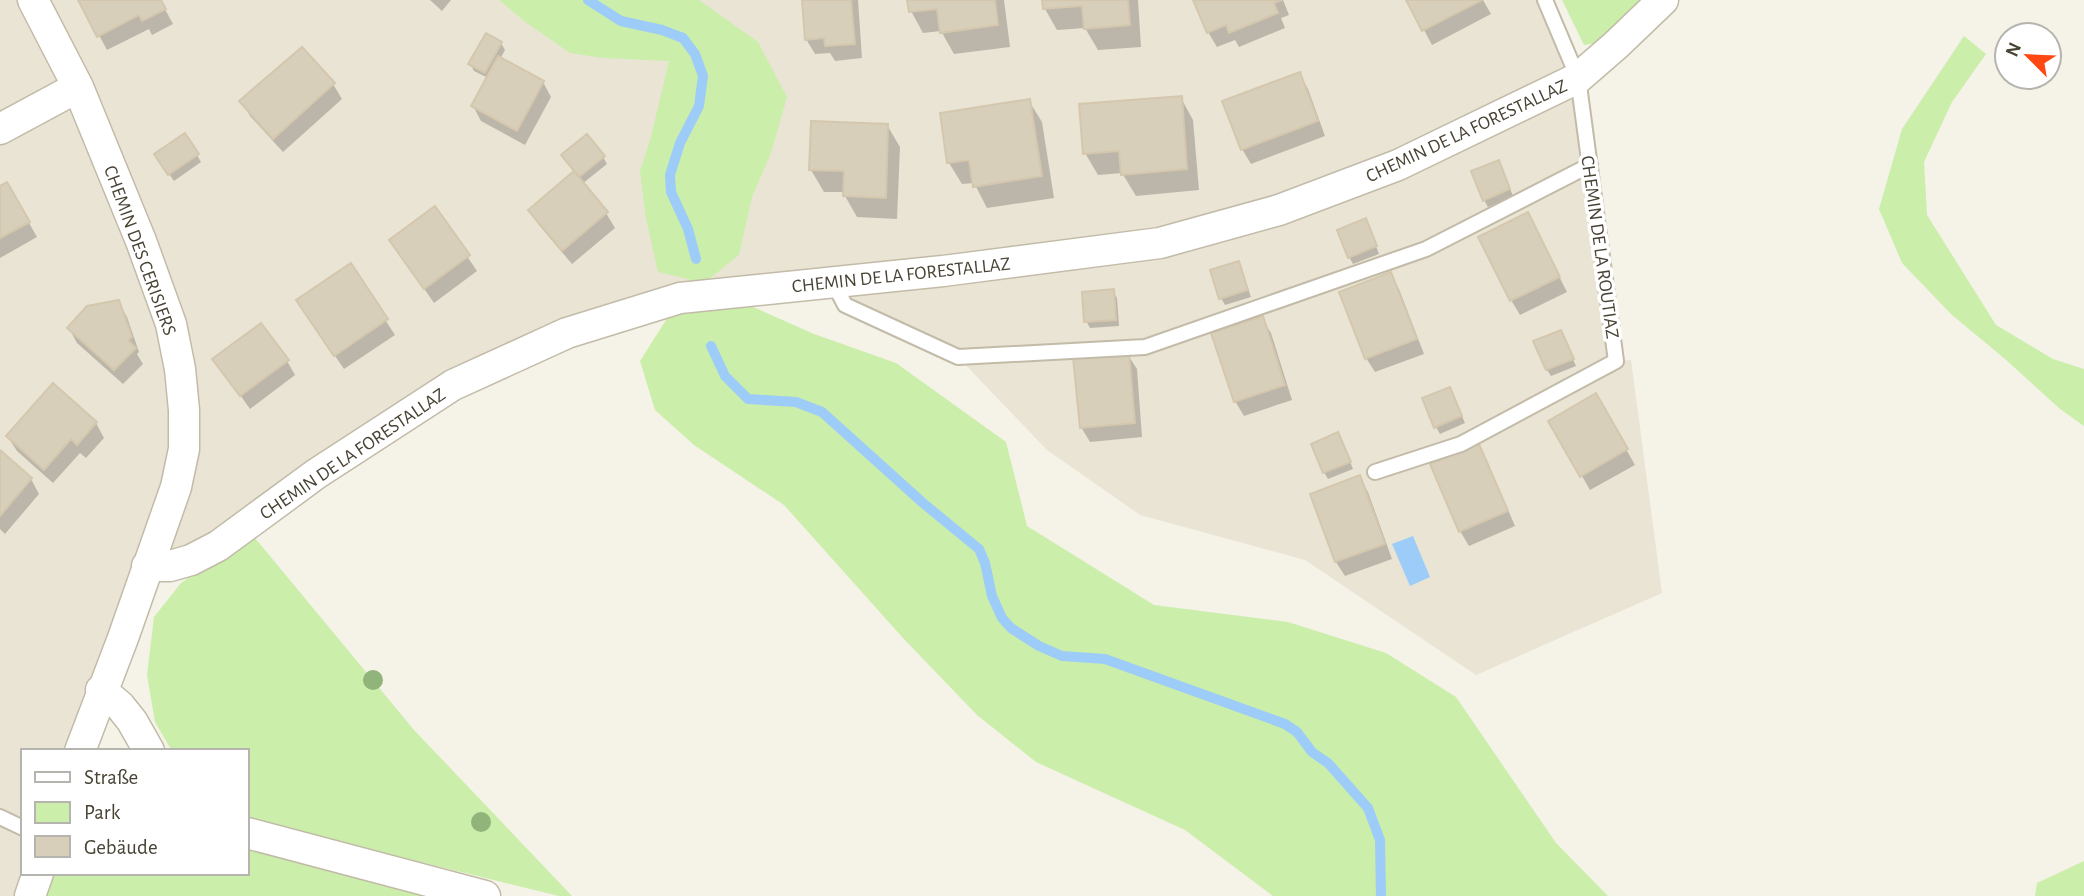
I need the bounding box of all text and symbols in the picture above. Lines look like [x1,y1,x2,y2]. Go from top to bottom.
north arrow [1993,21,2063,91]
text: N [2002,40,2025,60]
street label: CHEMIN DE LA FORESTALLAZ [1363,76,1570,186]
street label: CHEMIN DE LA ROUTIAZ [1577,155,1622,340]
street label: CHEMIN DES CERISIERS [100,163,179,338]
street label: CHEMIN DE LA FORESTALLAZ [791,255,1011,296]
street label: CHEMIN DE LA FORESTALLAZ [257,385,449,524]
legend [21,749,248,875]
text: Straße [84,767,138,788]
text: Park [84,802,121,823]
text: Gebäude [84,837,158,858]

